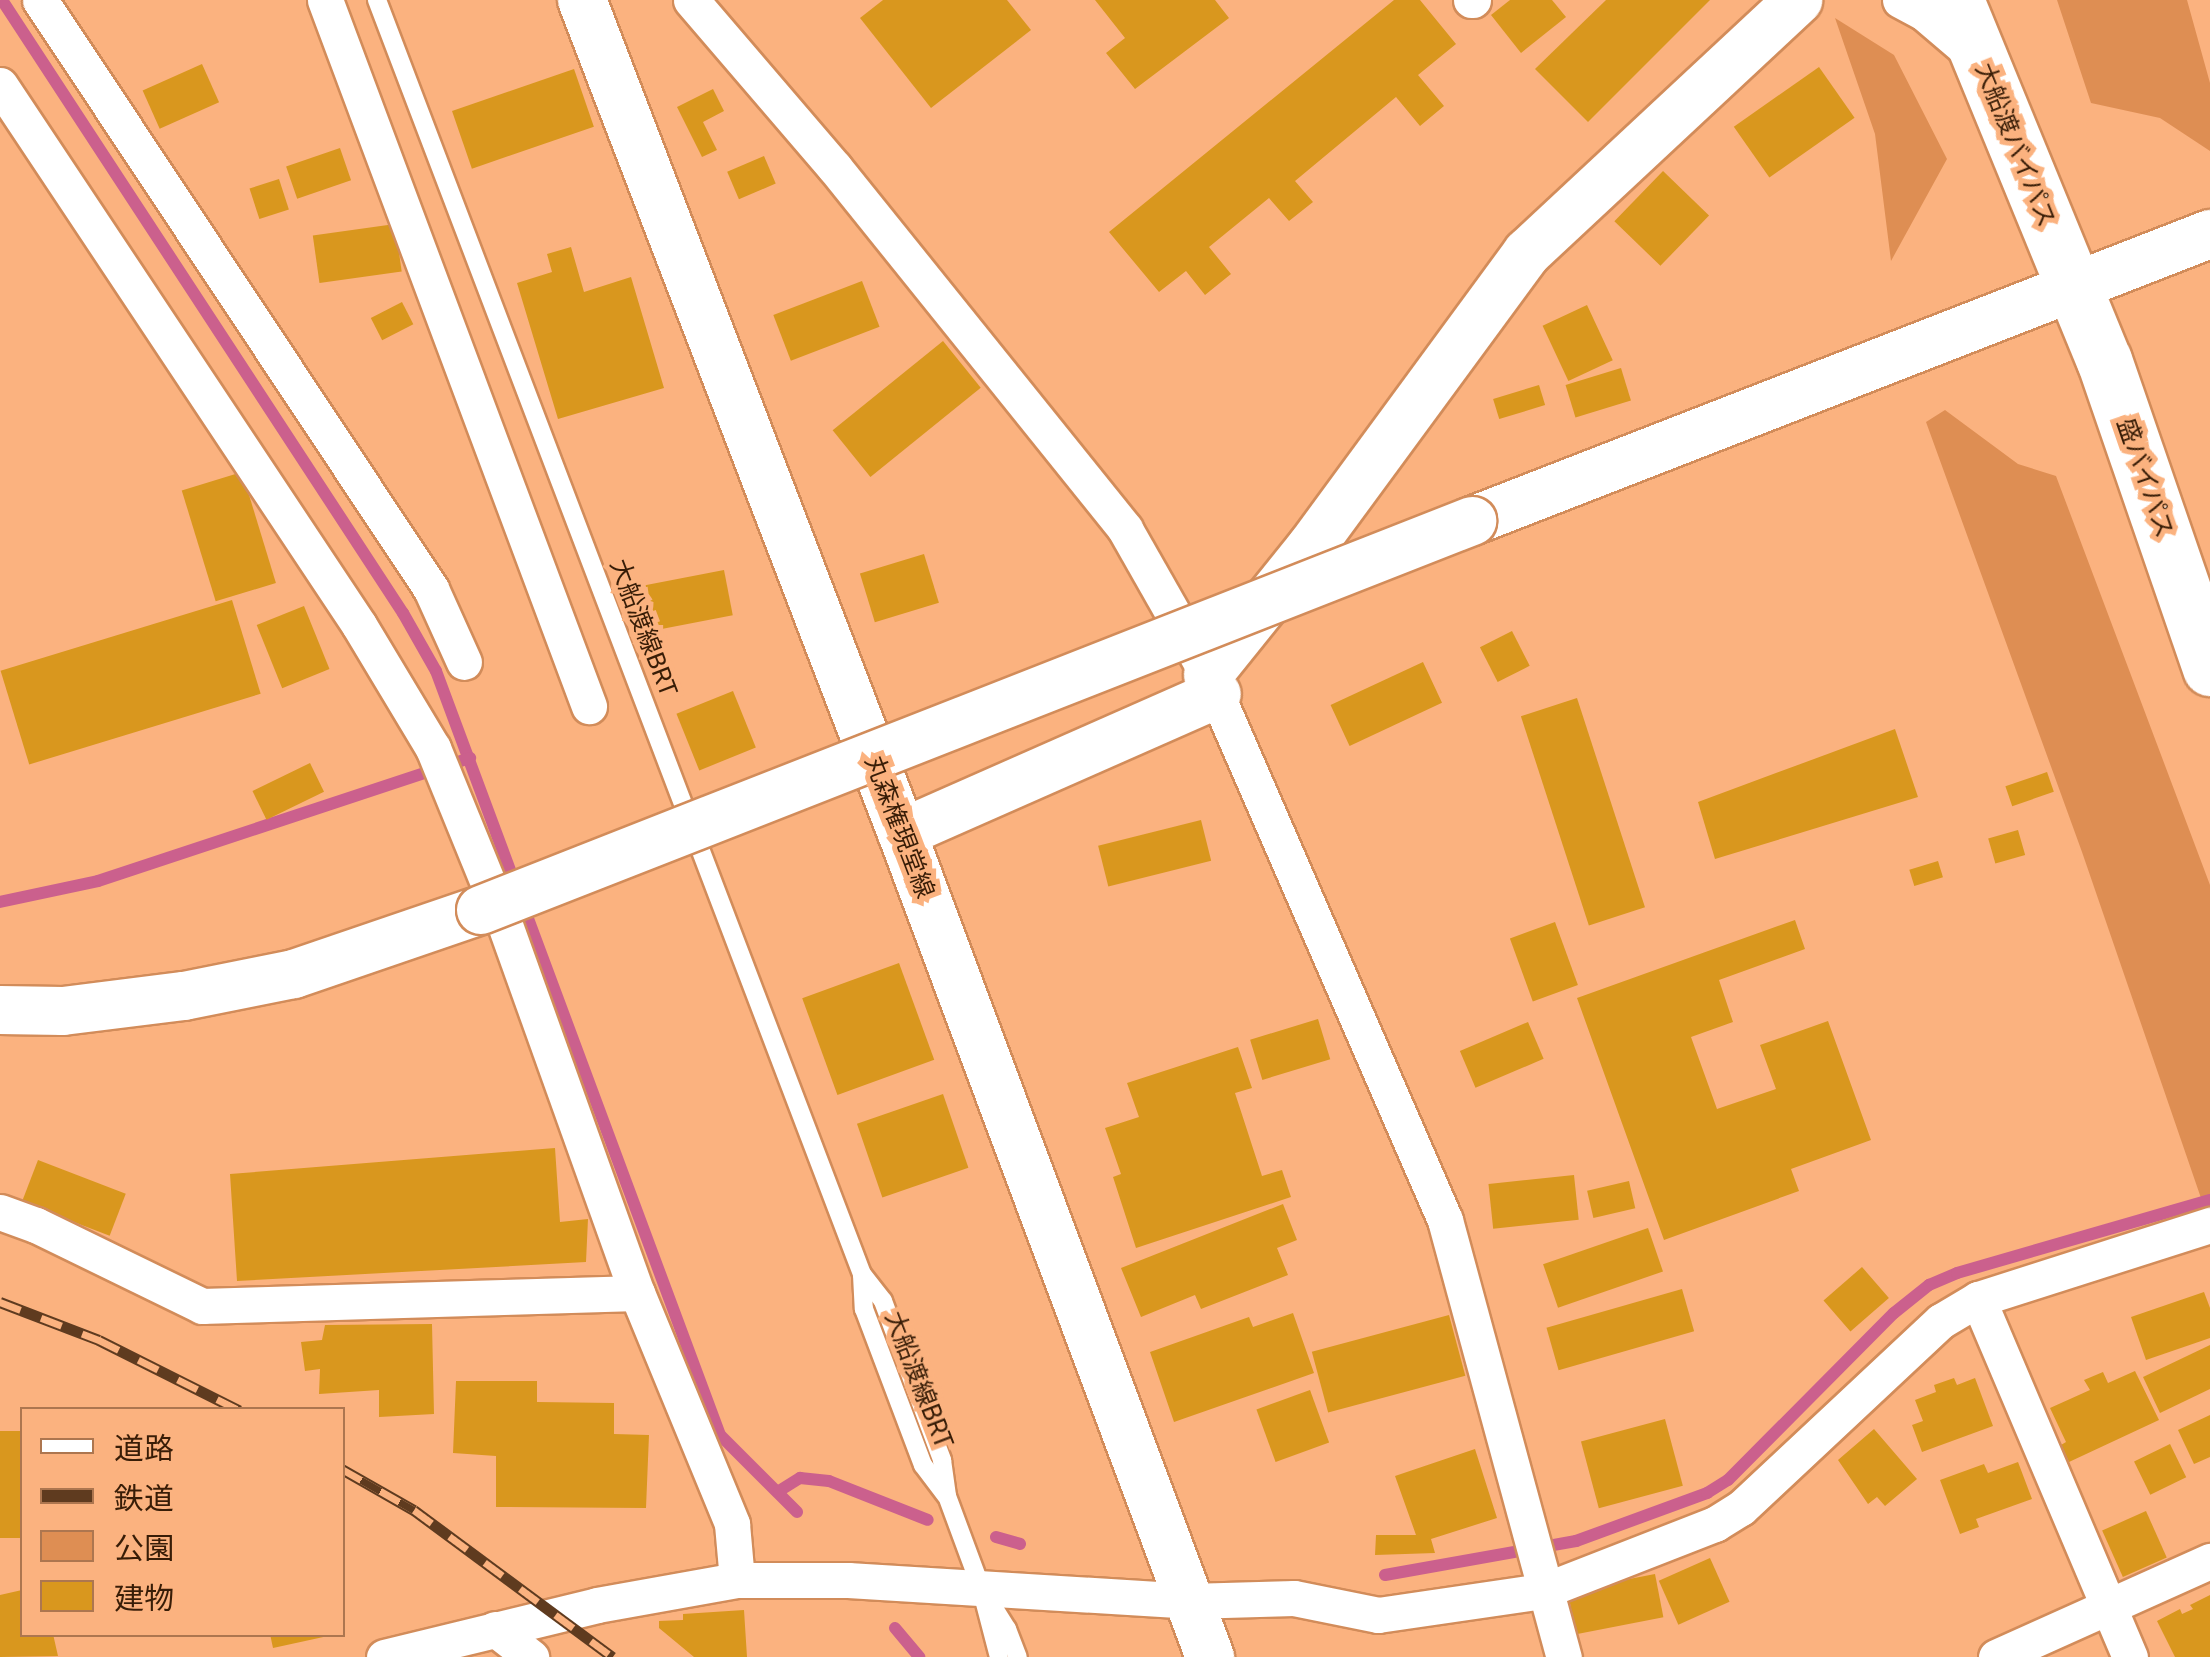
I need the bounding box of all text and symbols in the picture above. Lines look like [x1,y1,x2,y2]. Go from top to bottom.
street label: 大船渡バイパス [1968,58,2062,232]
street label: 盛バイパス [2110,414,2180,542]
street label: 大船渡線BRT [603,555,683,701]
street label: 丸森権現堂線 [858,752,940,902]
street label: 大船渡線BRT [878,1307,958,1453]
legend [20,1407,345,1637]
text: 道路 [114,1431,174,1466]
text: 鉄道 [114,1481,174,1516]
text: 公園 [114,1531,174,1566]
text: 建物 [114,1581,174,1616]

